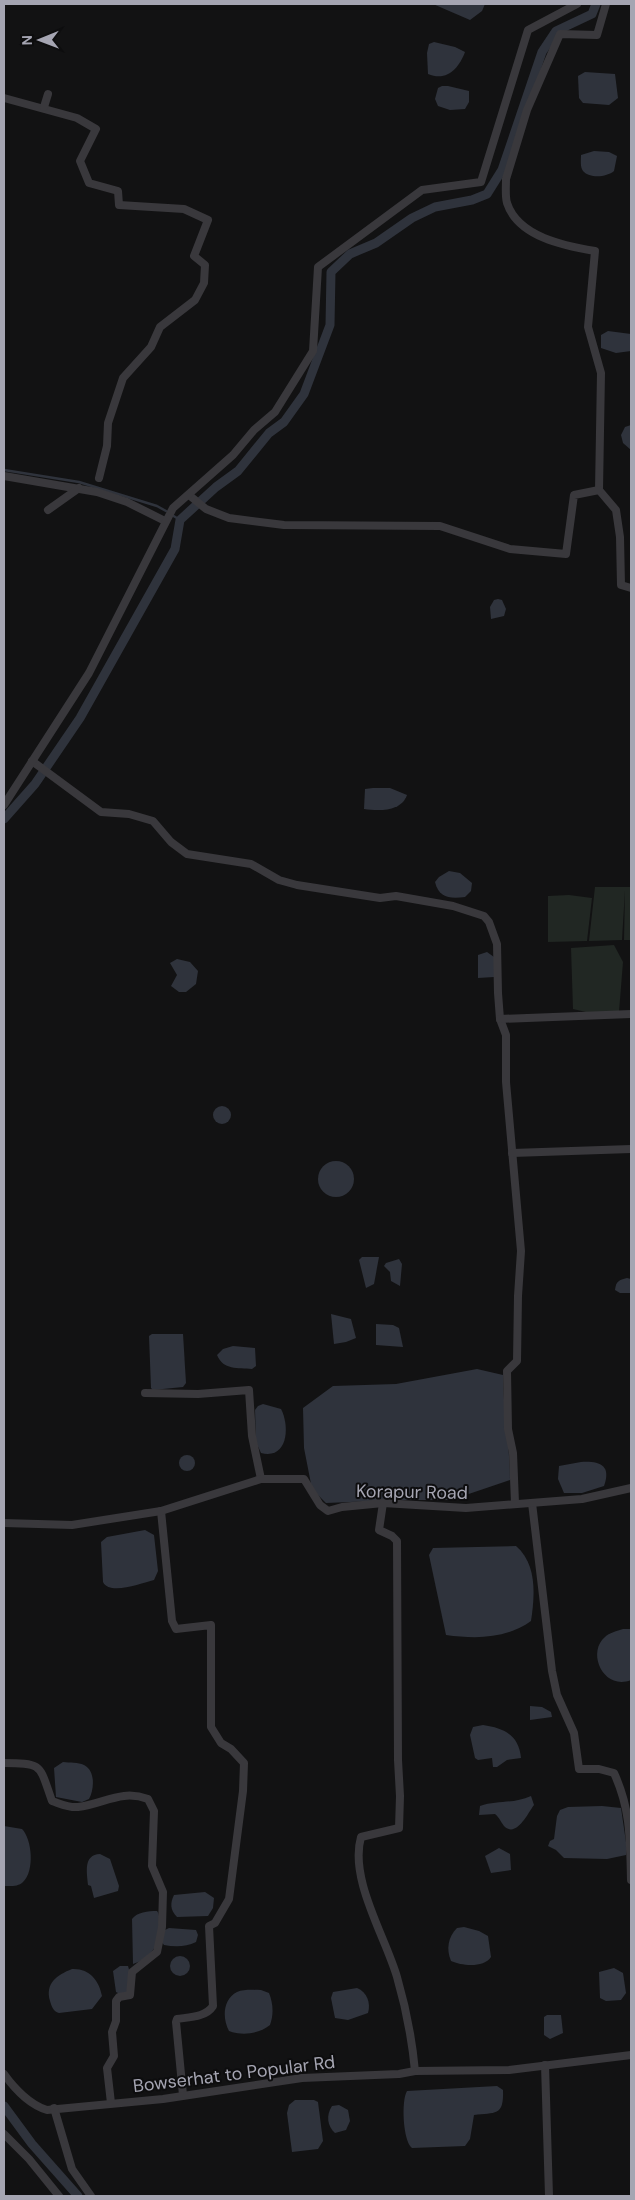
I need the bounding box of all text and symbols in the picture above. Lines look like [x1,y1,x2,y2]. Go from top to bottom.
north arrow [15,15,65,65]
text: N [18,35,36,45]
street label: Korapur Road [356,1479,468,1505]
street label: Bowserhat to Popular Rd [131,2050,337,2098]

